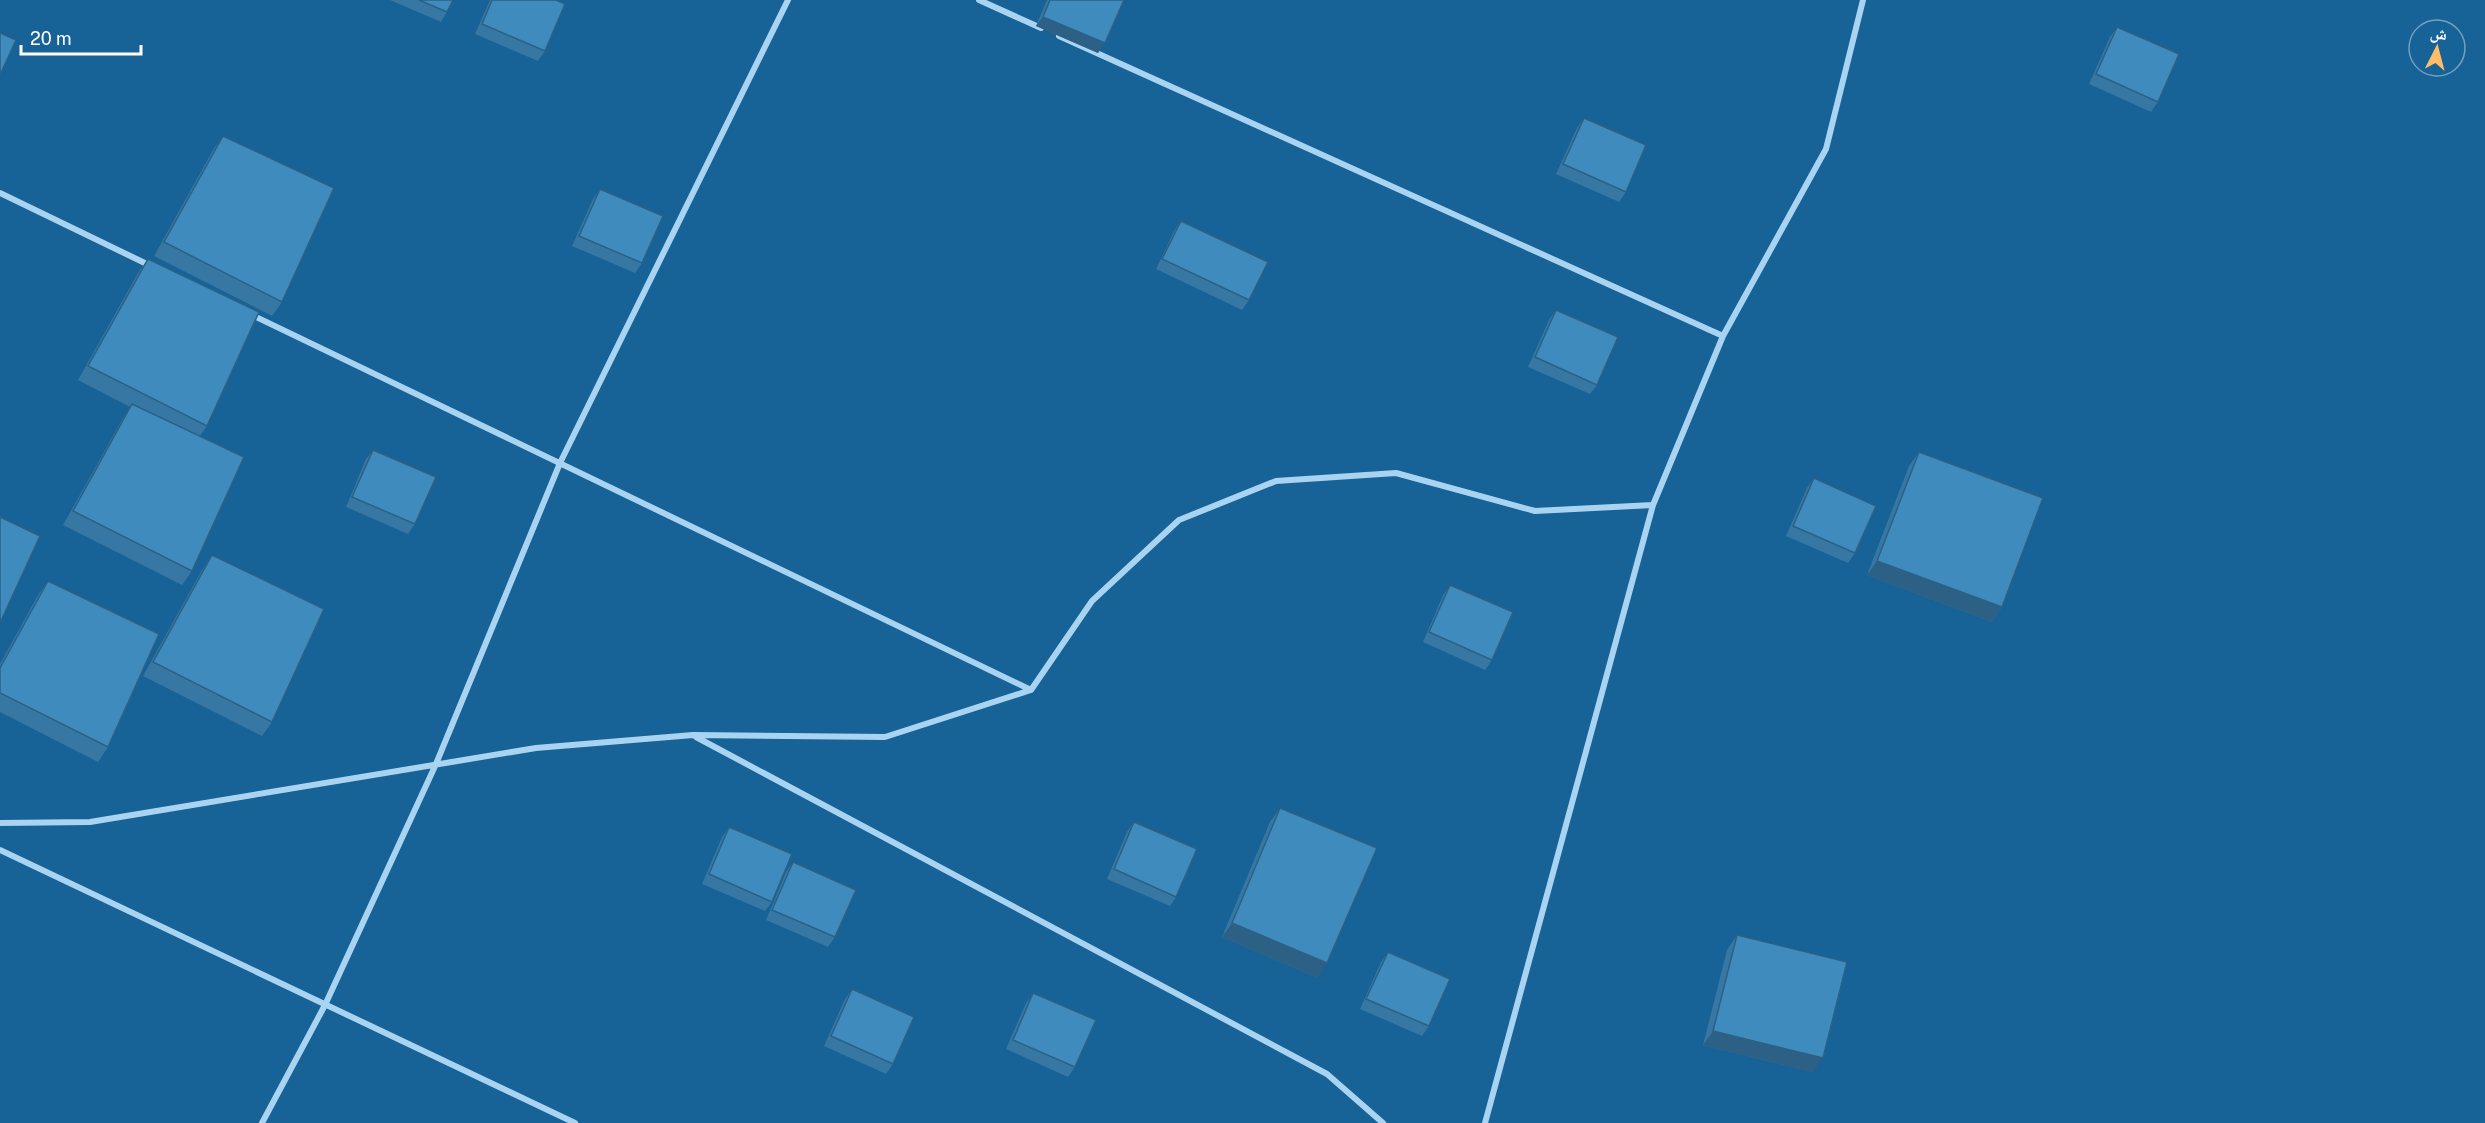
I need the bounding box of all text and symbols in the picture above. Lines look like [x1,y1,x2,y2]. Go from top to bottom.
scale bar [21,18,141,56]
north arrow [2407,18,2467,78]
text: ش [2429,23,2448,44]
text: 20 m [30,28,72,49]

